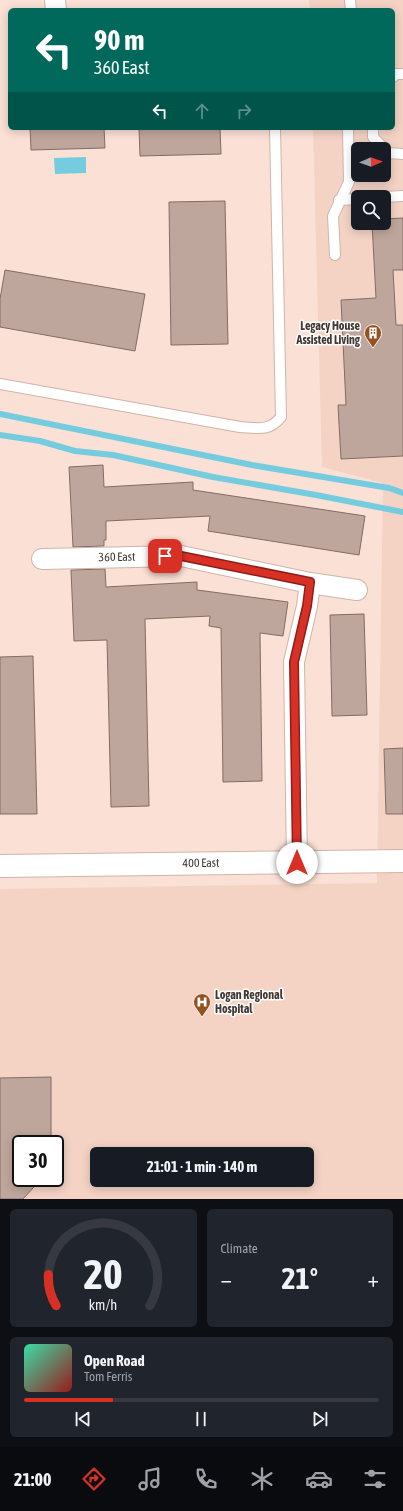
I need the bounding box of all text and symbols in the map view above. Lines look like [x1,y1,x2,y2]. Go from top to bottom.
icon: left [28,24,80,76]
text: 90 m [94,24,144,56]
text: 360 East [94,57,149,78]
icon: left [149,100,171,122]
icon: ahead [191,100,213,122]
icon: right [233,100,255,122]
north arrow [351,142,391,182]
map controls [351,142,391,230]
button: search [351,190,391,230]
place label: Legacy House Assisted Living [296,319,361,347]
building icon: Legacy House Assisted Living [363,323,383,348]
pin [148,539,182,573]
icon: arrive [154,545,176,567]
street label: 360 East [98,550,136,564]
position arrow [276,842,318,884]
street label: 400 East [182,856,220,870]
place label: Logan Regional Hospital [215,988,284,1016]
hospital icon: Logan Regional Hospital [192,992,212,1017]
speed limit sign: 30 [12,1135,64,1187]
text: 21:01 · 1 min · 140 m [147,1158,257,1175]
text: Climate [221,1241,258,1256]
text: 20 [84,1250,123,1298]
text: 21° [282,1261,318,1295]
text: − [221,1266,232,1292]
text: + [368,1266,379,1292]
text: km/h [89,1297,117,1313]
text: Open Road [84,1352,145,1369]
text: Tom Ferris [84,1369,132,1384]
icon: previous [72,1408,94,1430]
icon: pause [190,1408,212,1430]
icon: next [309,1408,331,1430]
icon: directions [80,1465,108,1493]
icon: music [136,1465,164,1493]
icon: phone [192,1465,220,1493]
icon: climate [248,1465,276,1493]
icon: car [305,1465,333,1493]
icon: filters [361,1465,389,1493]
text: 21:00 [14,1469,52,1490]

